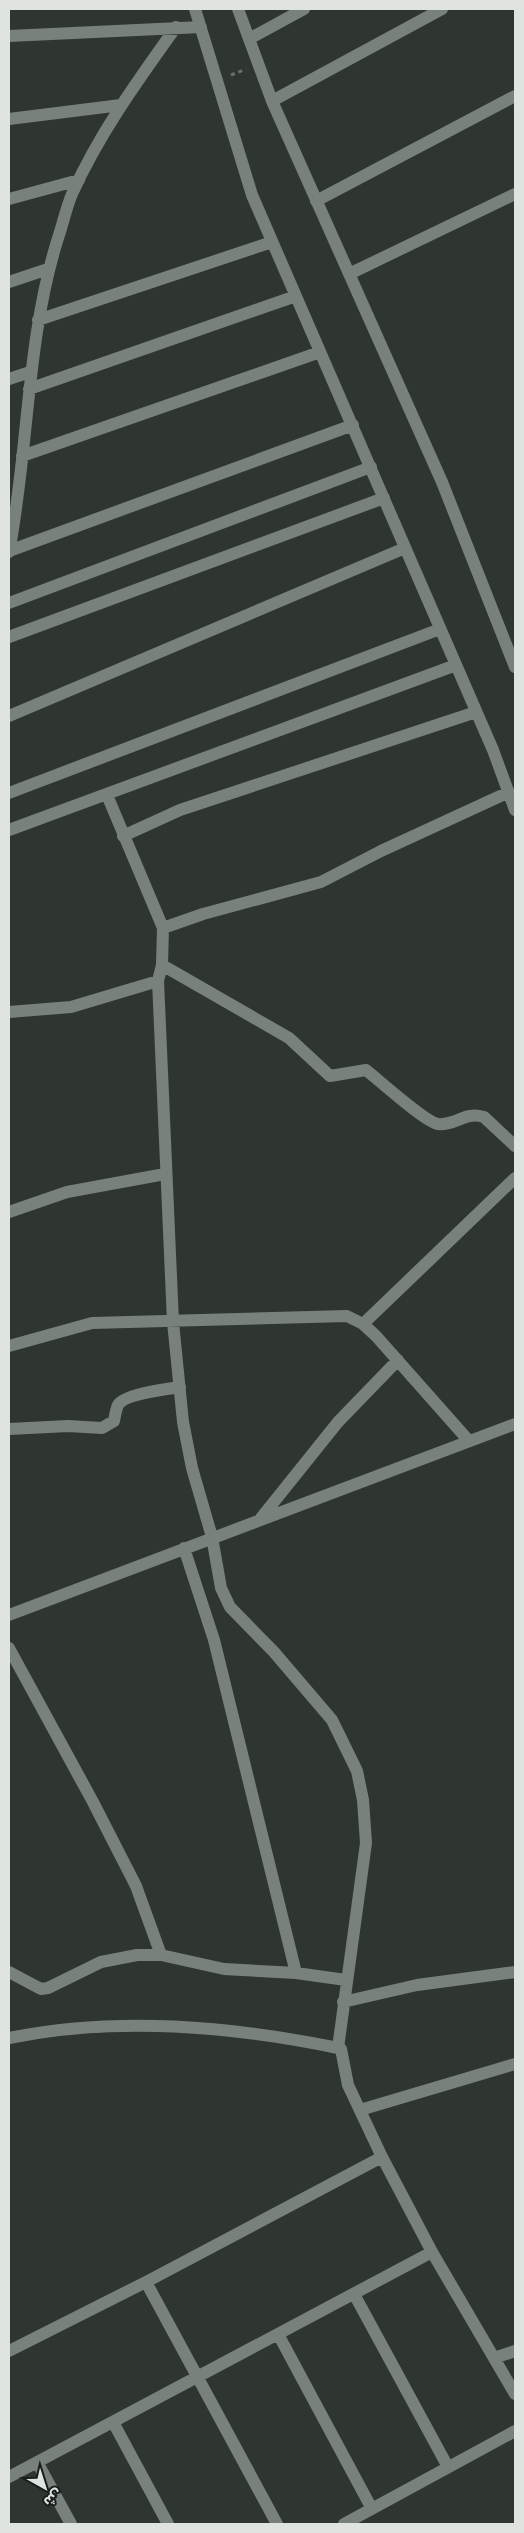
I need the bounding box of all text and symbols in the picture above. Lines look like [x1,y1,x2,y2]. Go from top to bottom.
north arrow [20,2463,70,2513]
text: ش [39,2484,67,2512]

